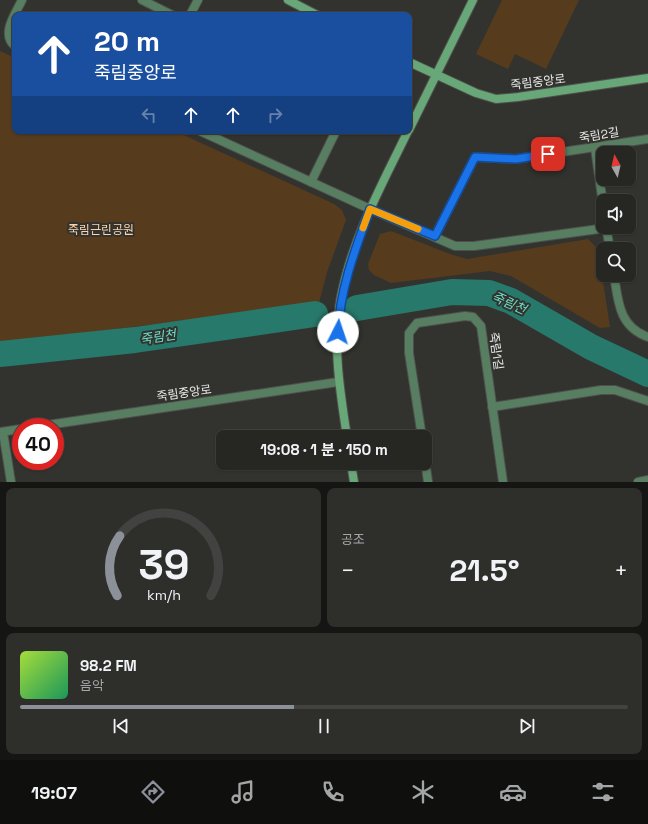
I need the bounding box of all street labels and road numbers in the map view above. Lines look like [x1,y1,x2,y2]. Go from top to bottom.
street label: 죽림중앙로 [510,71,566,93]
street label: 죽림2길 [578,124,620,146]
street label: 죽림1길 [485,331,507,371]
street label: 죽림중앙로 [156,381,212,405]

